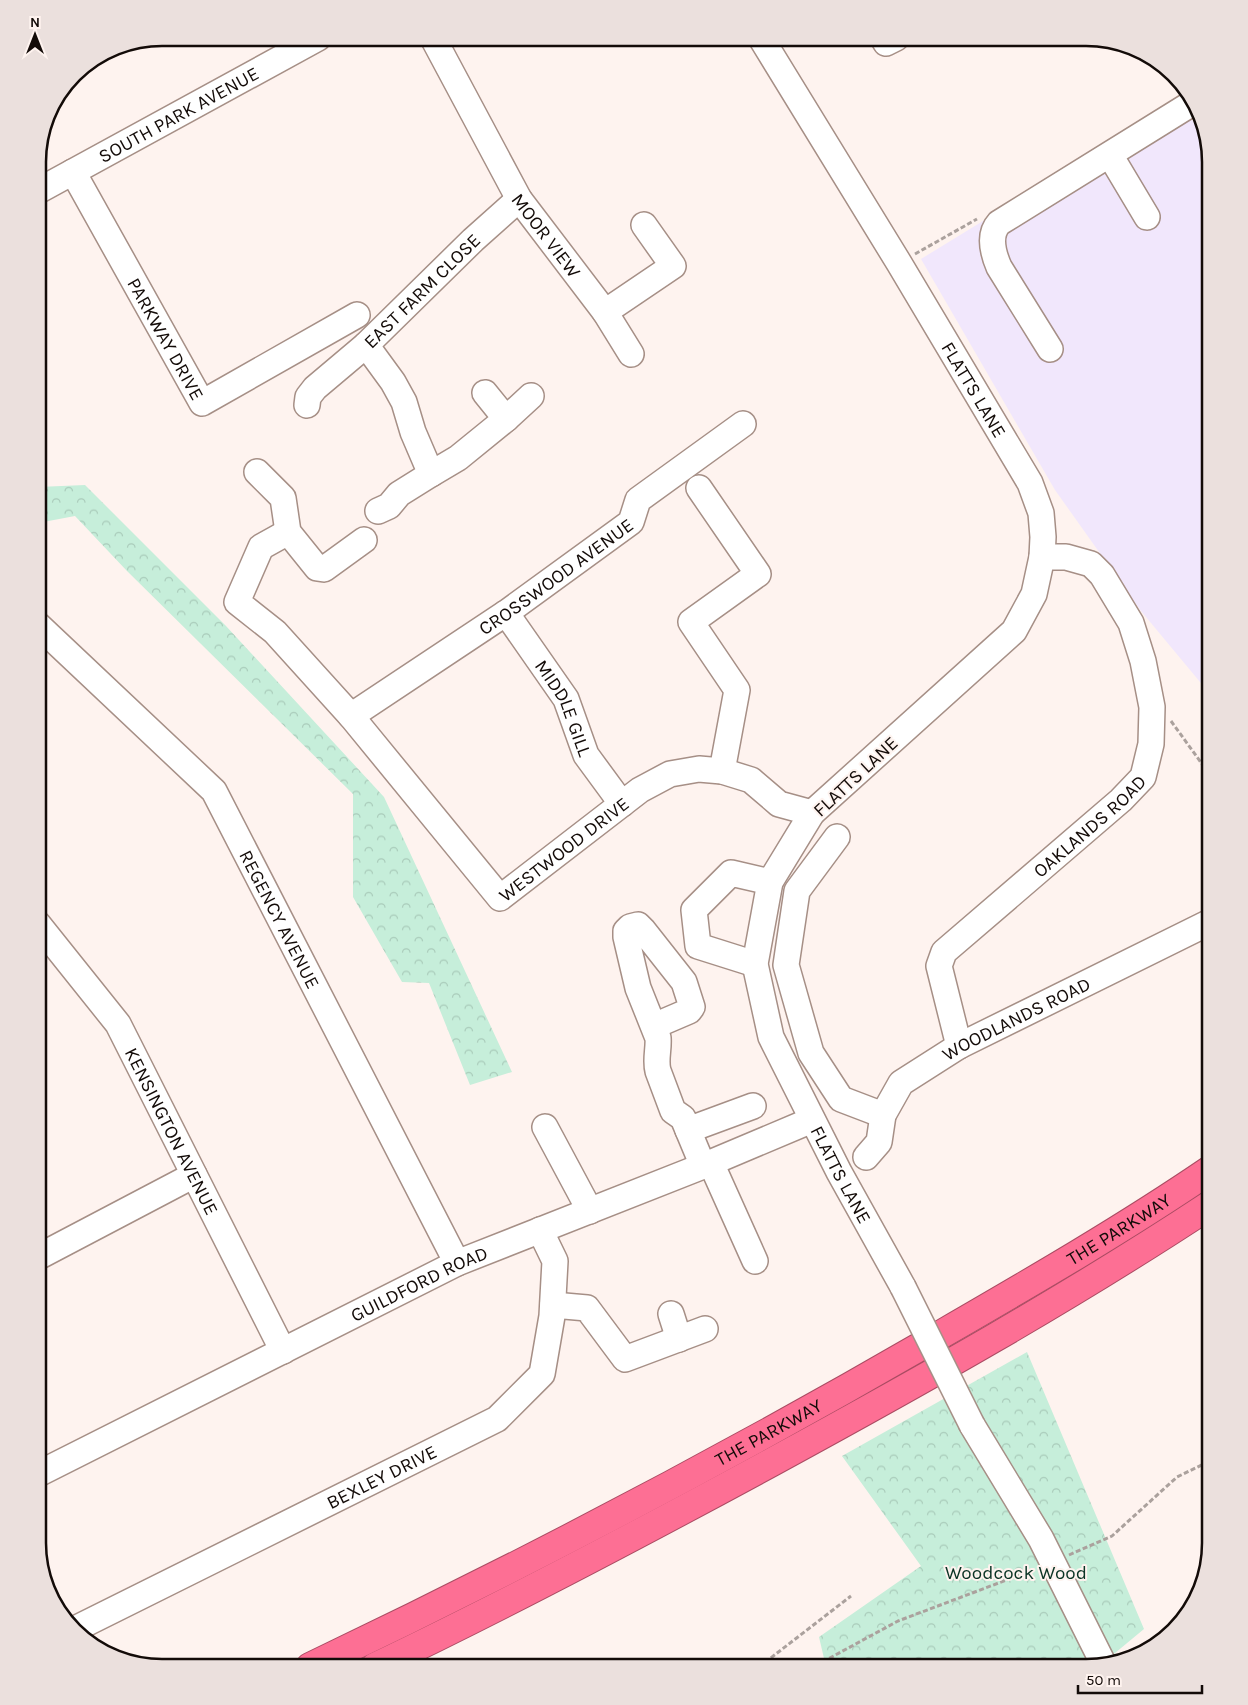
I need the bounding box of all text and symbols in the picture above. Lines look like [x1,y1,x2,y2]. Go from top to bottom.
north arrow [10,10,60,60]
text: N [30,14,40,31]
street label: SOUTH PARK AVENUE [95,63,263,168]
street label: MOOR VIEW [507,189,585,282]
street label: EAST FARM CLOSE [360,229,485,353]
street label: PARKWAY DRIVE [122,274,208,404]
street label: FLATTS LANE [936,338,1010,442]
street label: CROSSWOOD AVENUE [475,514,638,640]
street label: MIDDLE GILL [530,656,596,760]
street label: FLATTS LANE [809,732,902,821]
street label: OAKLANDS ROAD [1029,771,1151,882]
street label: WESTWOOD DRIVE [495,793,633,907]
street label: REGENCY AVENUE [234,847,324,992]
street label: WOODLANDS ROAD [938,973,1094,1066]
street label: KENSINGTON AVENUE [120,1044,223,1219]
street label: FLATTS LANE [805,1122,875,1228]
street label: THE PARKWAY [1063,1189,1176,1270]
street label: GUILDFORD ROAD [347,1242,491,1327]
street label: THE PARKWAY [711,1394,826,1471]
street label: BEXLEY DRIVE [323,1441,441,1514]
park label: Woodcock Wood [945,1562,1087,1584]
scale bar [1078,1662,1202,1694]
text: 50 m [1086,1671,1121,1689]

